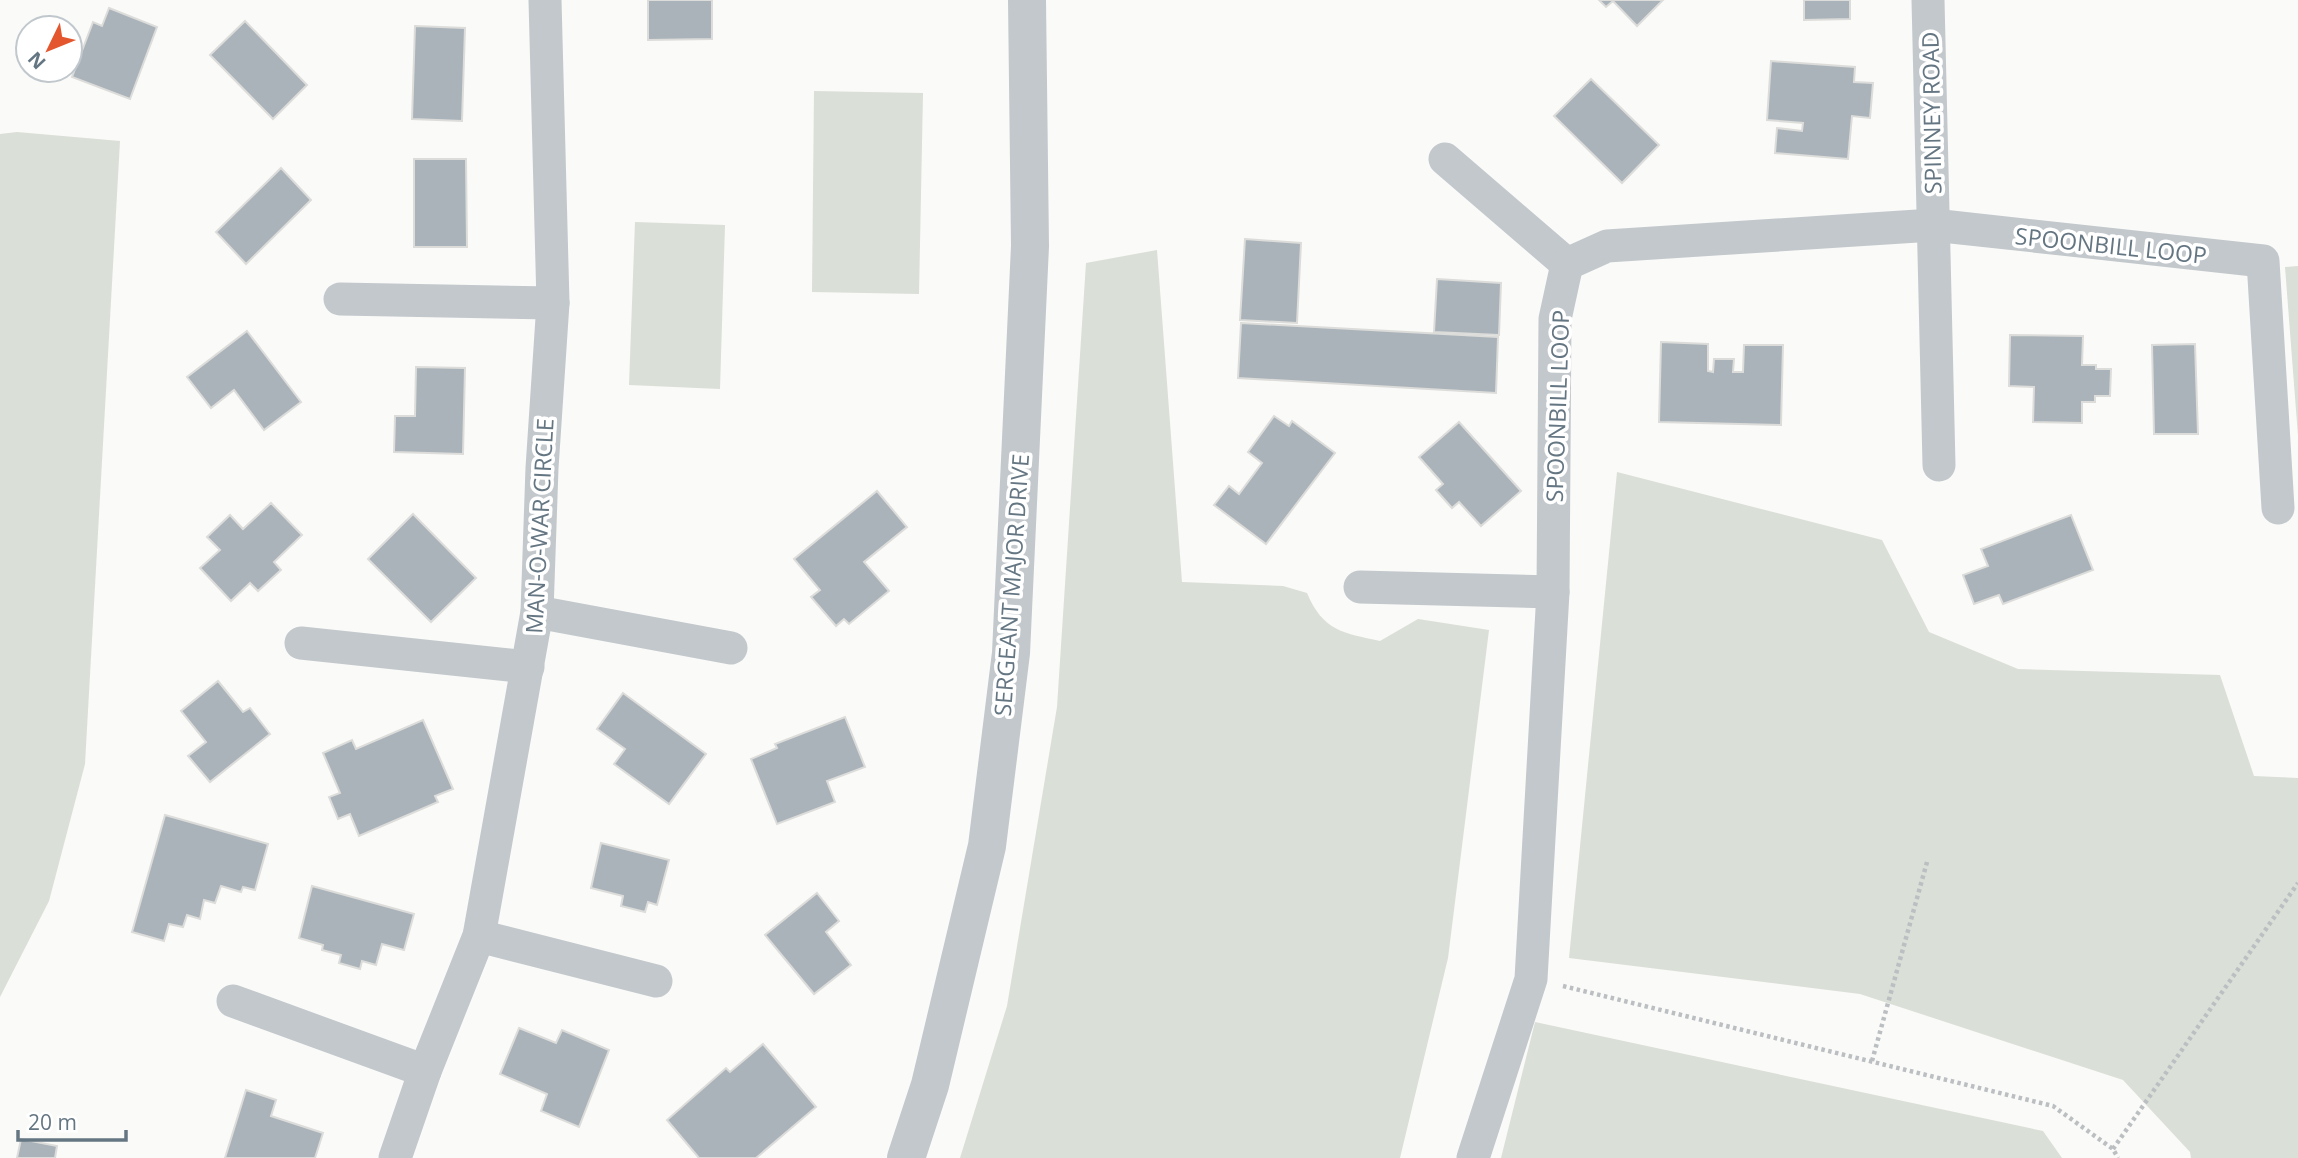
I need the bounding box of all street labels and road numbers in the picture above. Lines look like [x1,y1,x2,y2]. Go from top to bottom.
street label: SPINNEY ROAD [1914,32,1948,194]
street label: SPOONBILL LOOP [2014,219,2208,271]
street label: SPOONBILL LOOP [1538,309,1576,503]
street label: MAN-O-WAR CIRCLE [517,418,561,634]
street label: SERGEANT MAJOR DRIVE [986,453,1036,717]

